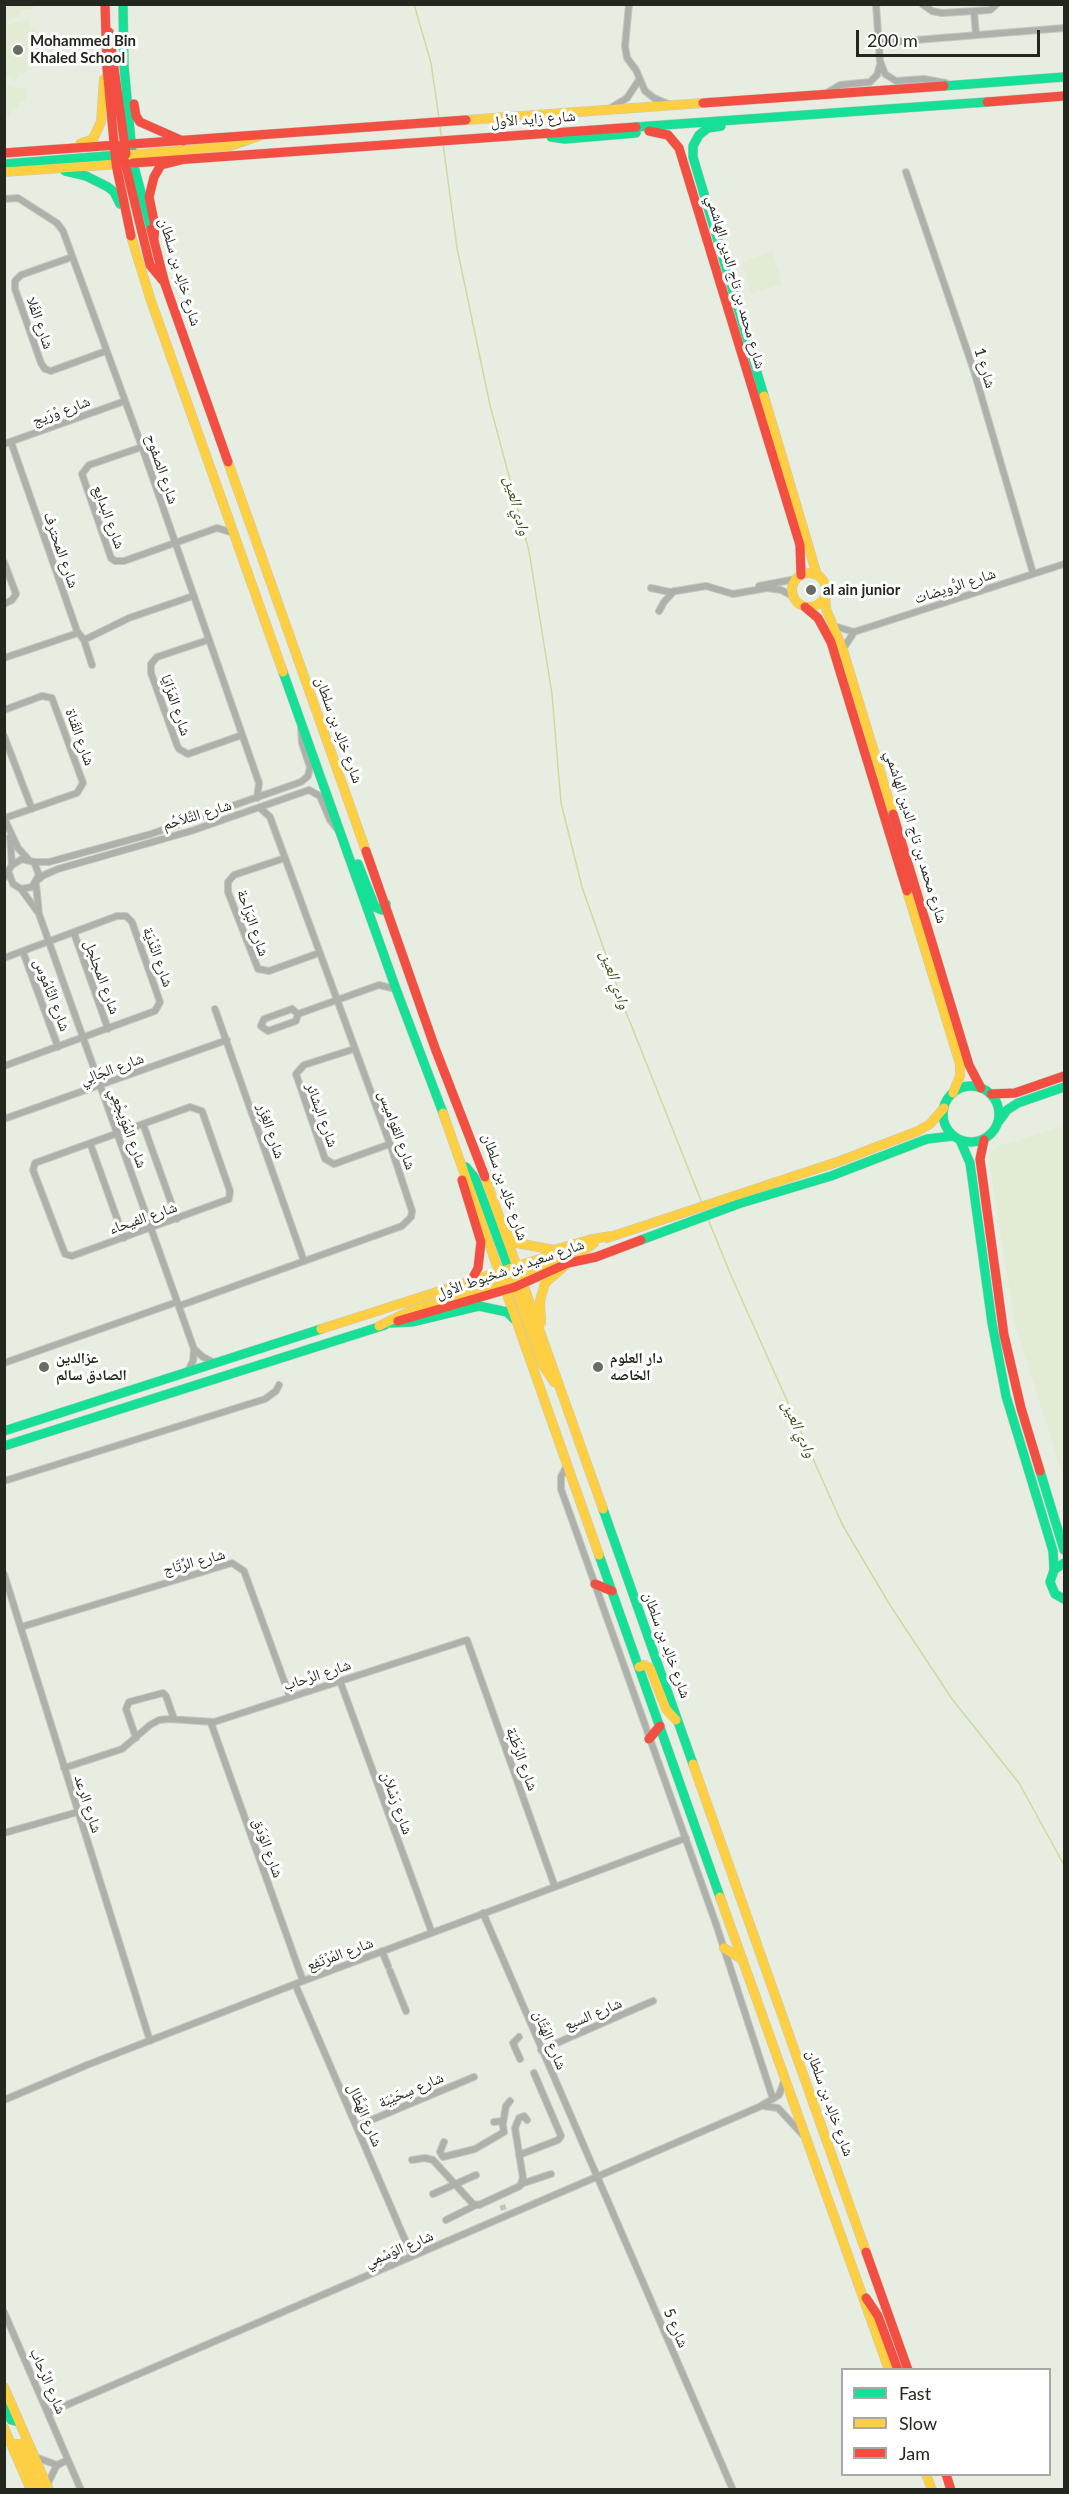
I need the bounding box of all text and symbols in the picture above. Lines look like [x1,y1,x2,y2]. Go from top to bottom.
scale bar [859,18,1044,56]
text: 200 m [867,29,918,51]
place label: Mohammed Bin Khaled School [30,32,136,67]
marker: Mohammed Bin Khaled School [11,43,25,57]
street label: شارع زايد الأول [490,107,576,131]
street label: شارع محمد بن تاج الدين الهاشمي [703,193,769,371]
street label: شارع خالِد بن سلطان [155,216,205,328]
street label: شارع الفَلا [23,295,57,351]
street label: شارع 1 [970,346,1000,390]
street label: شارع وْرَيج [30,392,92,430]
street label: شارع الصفوح [142,431,182,507]
water label: وادي العين [500,474,534,538]
street label: شارع البدايع [89,483,129,551]
street label: شارع المحترف [40,509,82,591]
street label: شارع الرُّويضات [912,564,998,608]
place label: al ain junior [823,581,900,599]
marker: al ain junior [804,583,818,597]
street label: شارع المَزَايَا [157,672,195,738]
street label: شارع خالِد بن سلطان [311,674,367,786]
street label: شارع القَناة [61,706,99,768]
street label: شارع محمد بن تاج الدين الهاشمي [881,748,951,926]
street label: شارع التَّلاَحُم [160,796,234,834]
street label: شارع البَرَاحة [233,887,273,959]
street label: شارع النَّدْيَة [139,925,177,989]
street label: شارع المجلجل [80,937,124,1017]
water label: وادي العين [596,948,634,1012]
street label: شارع النَّامُوس [30,956,74,1034]
street label: شارع الجَالِي [78,1049,146,1089]
street label: شارع البشائر [302,1080,342,1150]
street label: شارع المُوَيجْعِي [105,1085,151,1171]
street label: شارع القواميس [374,1088,420,1172]
street label: شارع الغِزَر [253,1101,289,1161]
street label: شارع خالِد بن سلطان [478,1131,532,1243]
street label: شارع الفيحاء [107,1198,179,1238]
street label: شارع سعيد بن شخبوط الأول [434,1235,586,1303]
place label: عزالدين الصادق سالم [56,1349,127,1384]
place label: دار العلوم الخاصه [610,1349,663,1384]
marker: عزالدين الصادق سالم [37,1360,51,1374]
marker: دار العلوم الخاصه [591,1360,605,1374]
water label: وادي العين [778,1397,820,1461]
street label: شارع الرِّتَاج [161,1545,227,1579]
street label: شارع خالِد بن سلطان [639,1589,695,1701]
street label: شارع الرِّحاب [281,1656,353,1694]
street label: شارع الرُطَبَة [502,1725,542,1793]
street label: شارع رَسْلاَن [377,1769,417,1837]
street label: شارع الرعد [70,1773,106,1835]
street label: شارع الوَدَق [249,1816,287,1880]
street label: شارع المُرْتَفِع [304,1934,376,1974]
street label: شارع السبع [562,1994,624,2034]
street label: شارع الهَتَّان [529,2008,571,2072]
street label: شارع خالِد بن سلطان [802,2047,858,2159]
street label: شارع سِحَيْبَة [376,2068,446,2112]
street label: شارع الهَطَّال [344,2081,386,2149]
street label: شارع الوَسْمِي [362,2227,436,2271]
street label: شارع 5 [660,2306,692,2350]
street label: شارع الرِّحاب [26,2345,70,2417]
legend [841,2368,1051,2476]
text: Fast [899,2382,931,2404]
text: Slow [899,2412,937,2434]
text: Jam [899,2442,930,2464]

